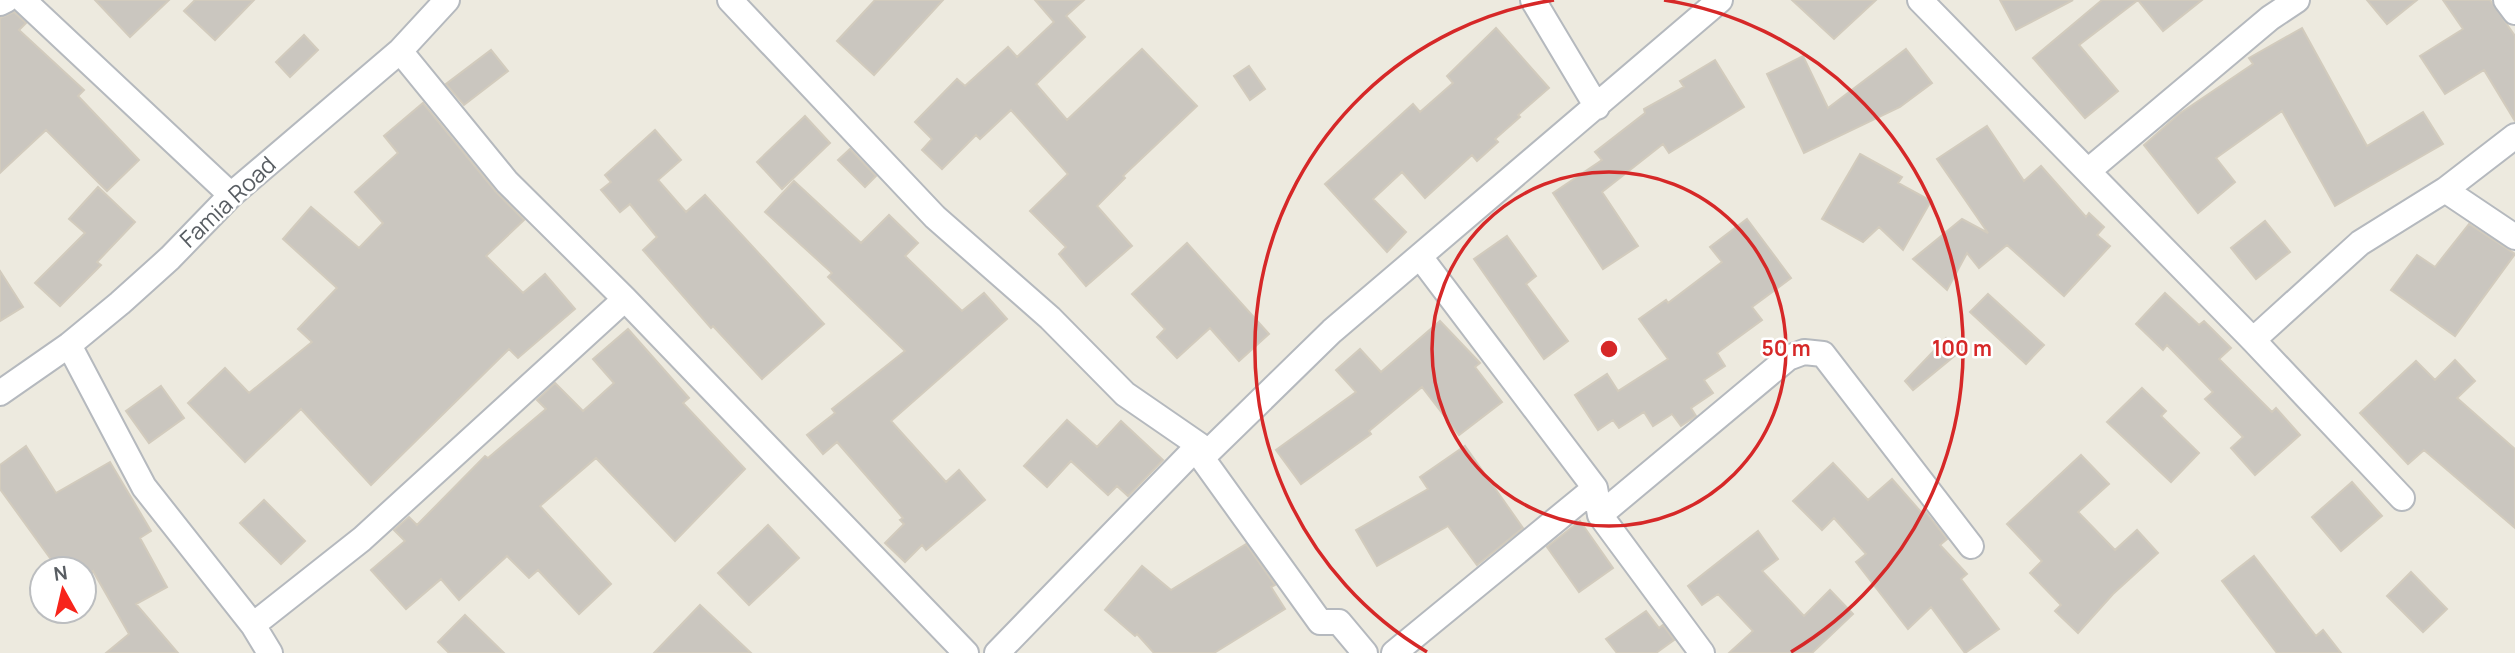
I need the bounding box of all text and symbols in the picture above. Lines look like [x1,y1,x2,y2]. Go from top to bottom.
street label: Famia Road [172,148,282,254]
text: 50 m [1761,334,1811,362]
text: 100 m [1932,334,1992,362]
centre of rings [1597,337,1621,361]
north arrow [28,555,98,625]
text: N [52,559,69,587]

